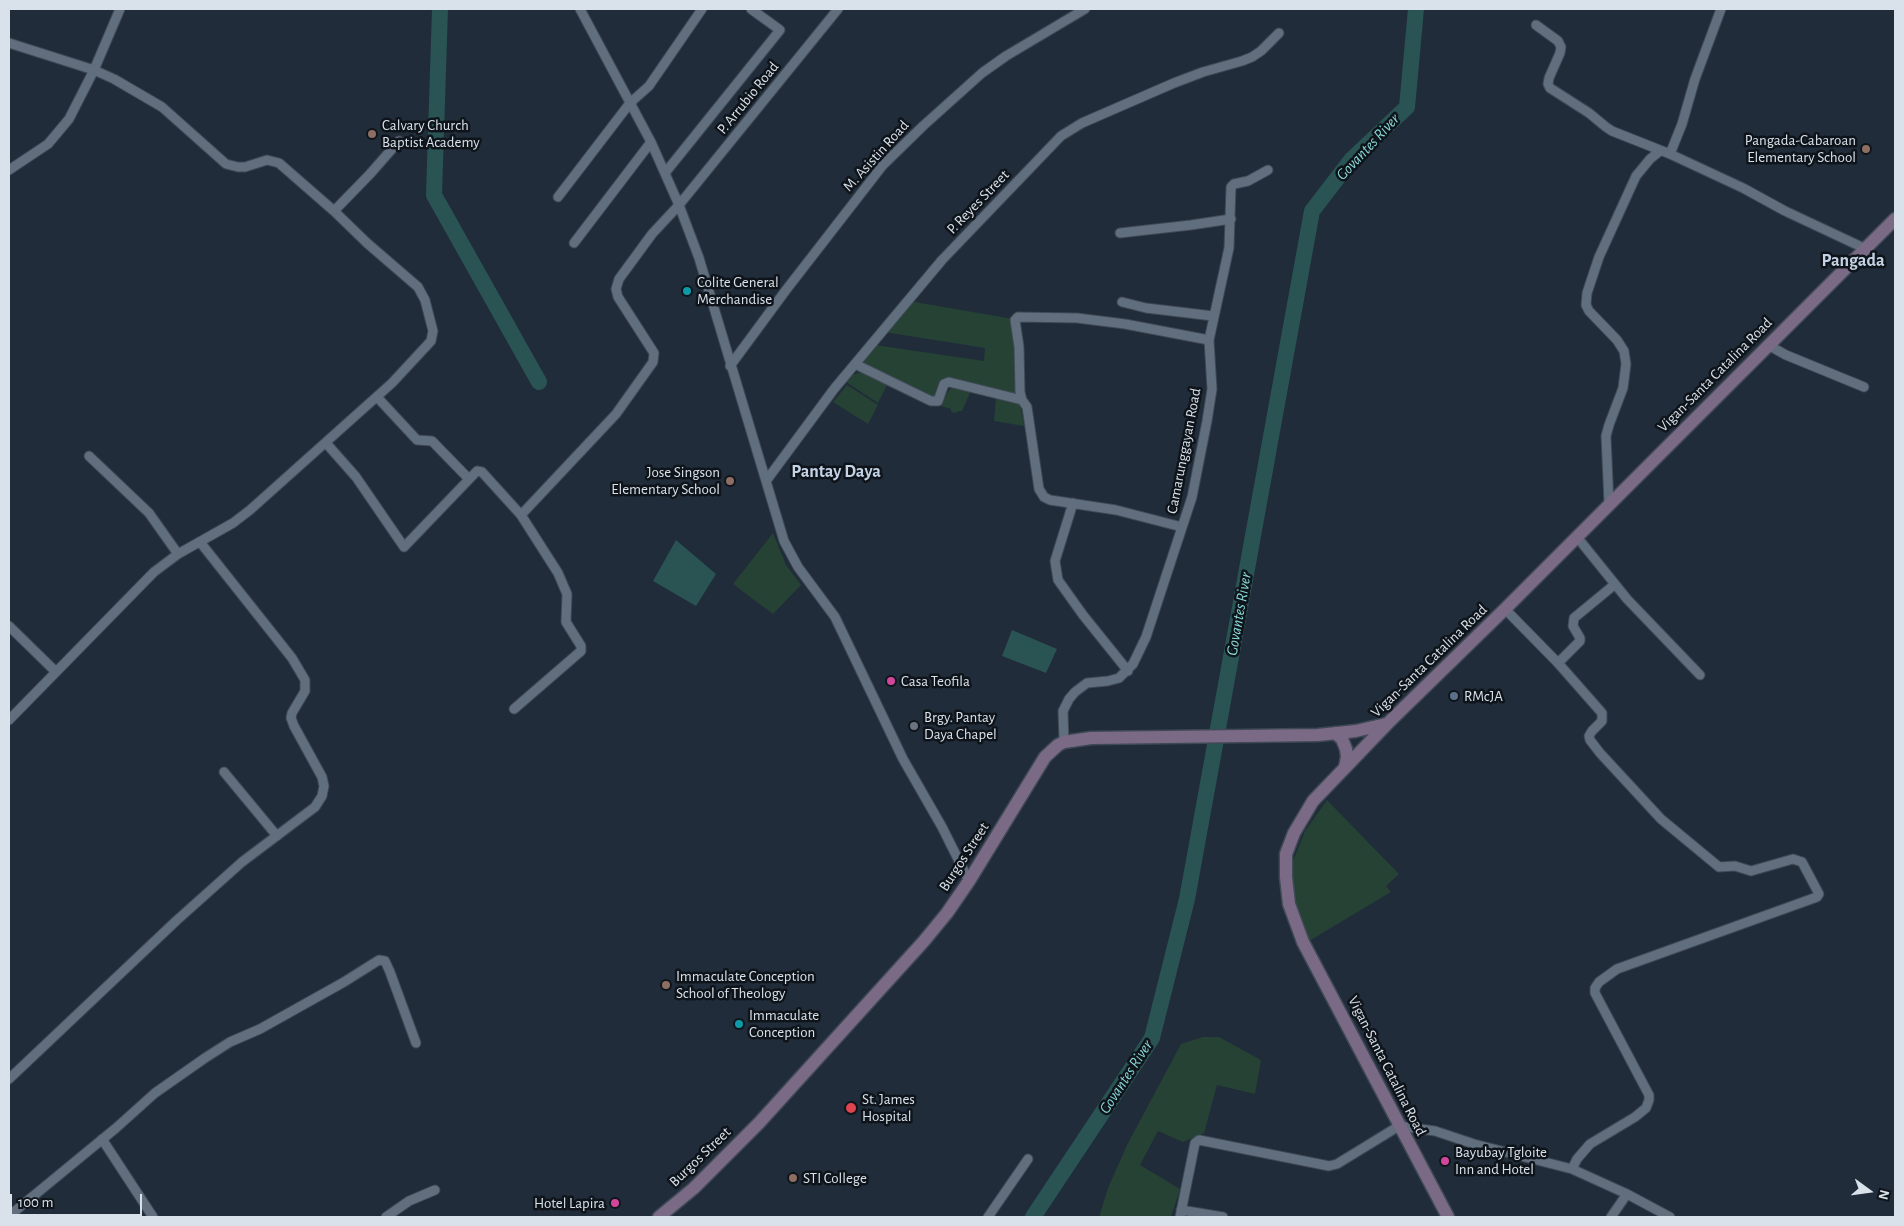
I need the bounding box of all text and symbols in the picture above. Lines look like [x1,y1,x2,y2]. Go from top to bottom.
street label: P. Arrubio Road [713,58,783,138]
water label: Govantes River [1332,110,1404,184]
place label: Calvary Church Baptist Academy [382,116,480,151]
street label: M. Asistin Road [839,117,913,195]
marker: Calvary Church Baptist Academy [366,128,378,140]
place label: Pangada-Cabaroan Elementary School [1745,131,1856,166]
marker: Pangada-Cabaroan Elementary School [1860,143,1872,155]
street label: P. Reyes Street [943,166,1013,238]
district label: Pangada [1821,250,1885,272]
place label: Colite General Merchandise [697,273,779,308]
marker: Colite General Merchandise [681,285,693,297]
street label: Vigan-Santa Catalina Road [1654,314,1776,436]
street label: Camarunggayan Road [1163,387,1205,515]
district label: Pantay Daya [791,461,881,483]
place label: Jose Singson Elementary School [611,463,720,498]
marker: Jose Singson Elementary School [724,475,736,487]
water label: Govantes River [1222,571,1256,657]
street label: Vigan-Santa Catalina Road [1367,601,1491,721]
place label: Casa Teofila [901,672,970,690]
marker: Casa Teofila [885,675,897,687]
place label: RMcJA [1464,687,1503,705]
marker: RMcJA [1448,690,1460,702]
place label: Brgy. Pantay Daya Chapel [924,708,997,743]
marker: Brgy. Pantay Daya Chapel [908,720,920,732]
street label: Burgos Street [935,819,993,895]
place label: Immaculate Conception School of Theology [676,967,815,1002]
marker: Immaculate Conception School of Theology [660,979,672,991]
street label: Vigan-Santa Catalina Road [1344,993,1430,1139]
place label: Immaculate Conception [749,1006,819,1041]
marker: Immaculate Conception [733,1018,745,1030]
water label: Govantes River [1095,1037,1157,1117]
place label: St. James Hospital [862,1090,915,1125]
marker: St. James Hospital [844,1101,858,1115]
street label: Burgos Street [666,1123,734,1191]
place label: Bayubay Tgloite Inn and Hotel [1455,1143,1547,1178]
marker: Bayubay Tgloite Inn and Hotel [1439,1155,1451,1167]
north arrow [1844,1166,1894,1216]
place label: STI College [803,1169,867,1187]
marker: STI College [787,1172,799,1184]
scale bar [12,1184,145,1216]
text: N [1876,1188,1892,1201]
place label: Hotel Lapira [534,1194,605,1212]
text: 100 m [18,1195,53,1210]
marker: Hotel Lapira [609,1197,621,1209]

